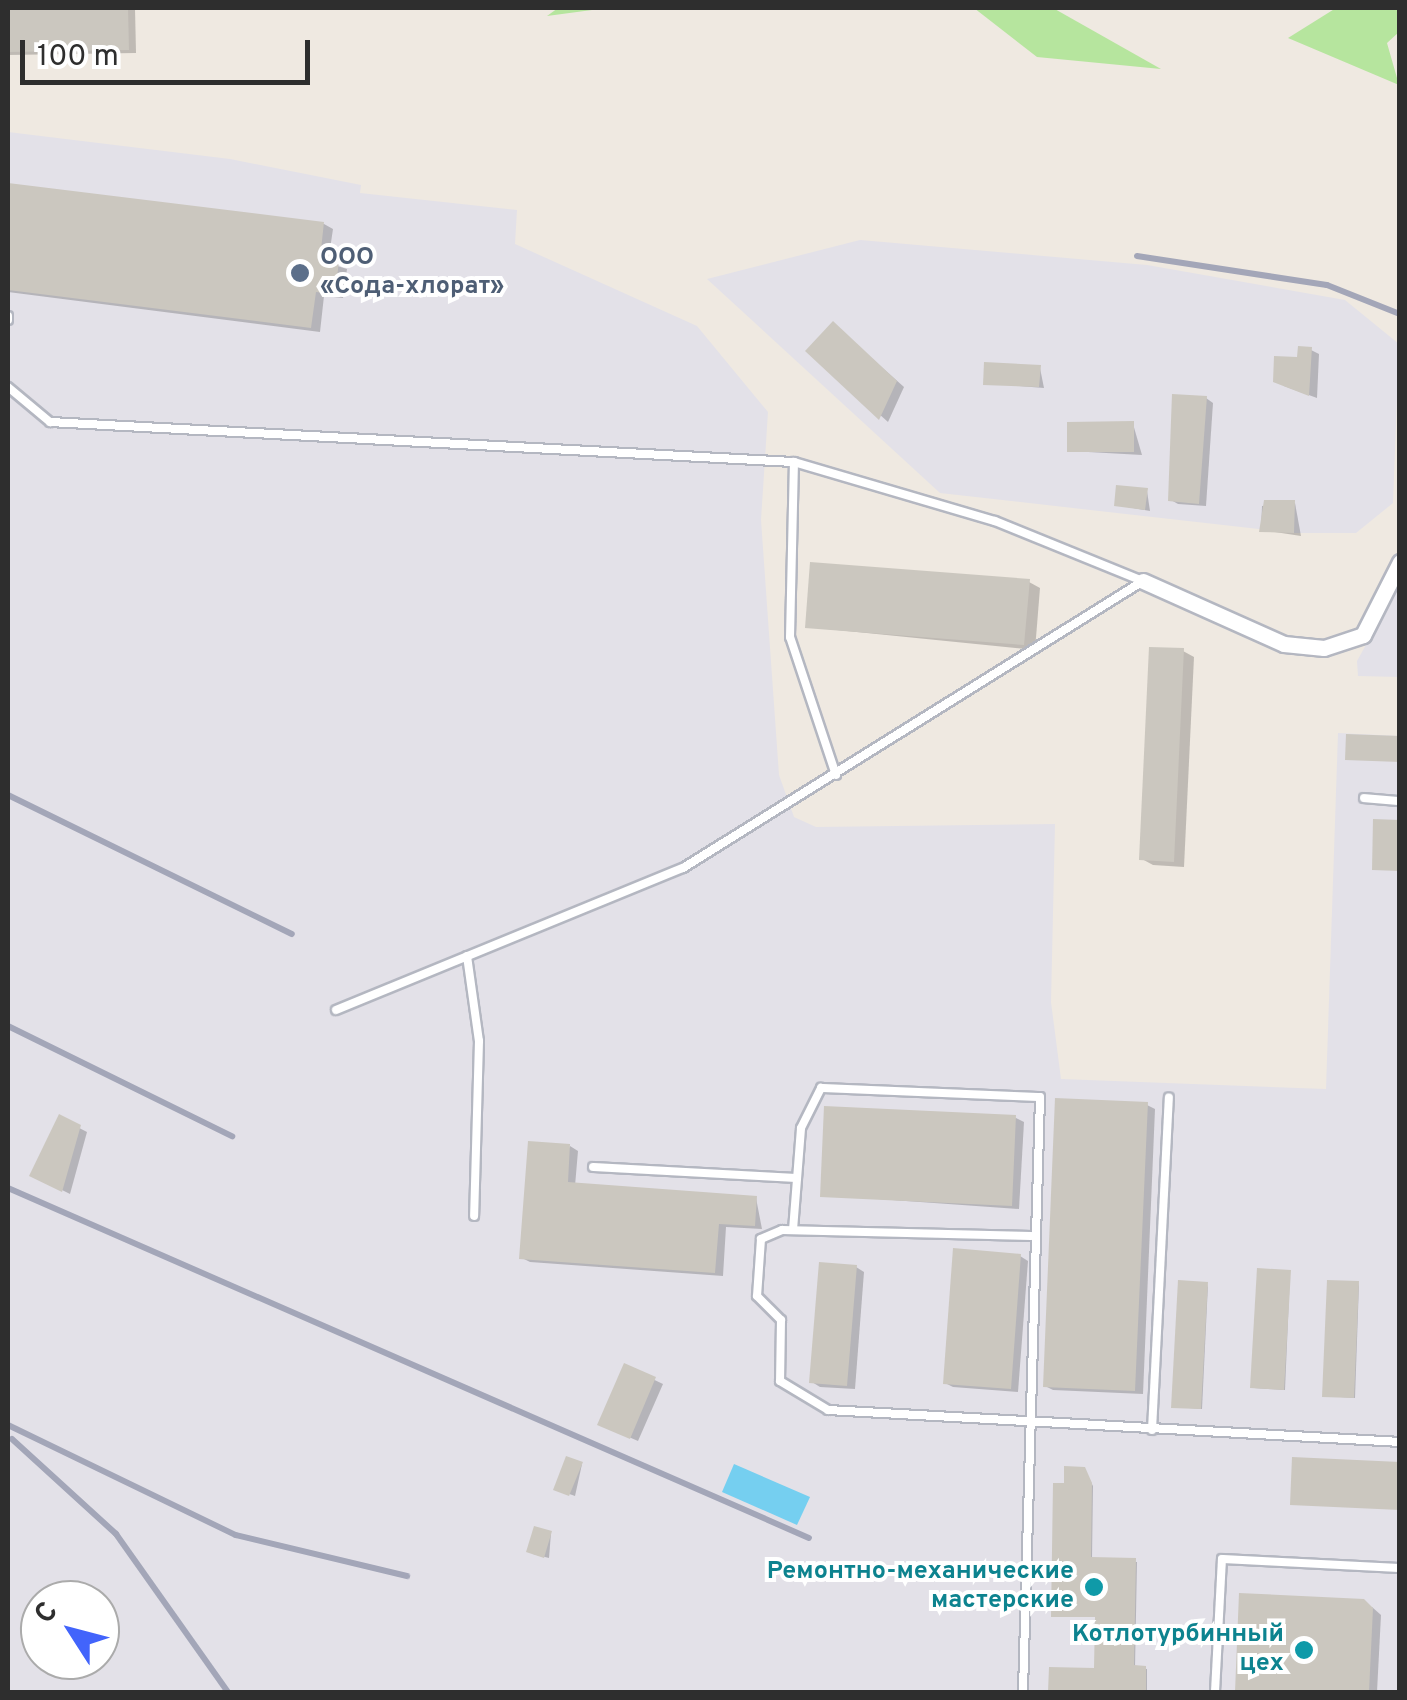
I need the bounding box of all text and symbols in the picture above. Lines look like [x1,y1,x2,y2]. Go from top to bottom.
scale bar [25,20,315,82]
text: 100 m [37,39,119,76]
place label: ООО «Сода-хлорат» [320,244,504,303]
marker: ООО «Сода-хлорат» [289,262,311,284]
place label: Ремонтно-механические мастерские [767,1558,1074,1617]
marker: Ремонтно-механические мастерские [1083,1576,1105,1598]
north arrow [20,1580,120,1680]
text: С [28,1596,67,1631]
place label: Котлотурбинный цех [1072,1621,1284,1680]
marker: Котлотурбинный цех [1293,1639,1315,1661]

